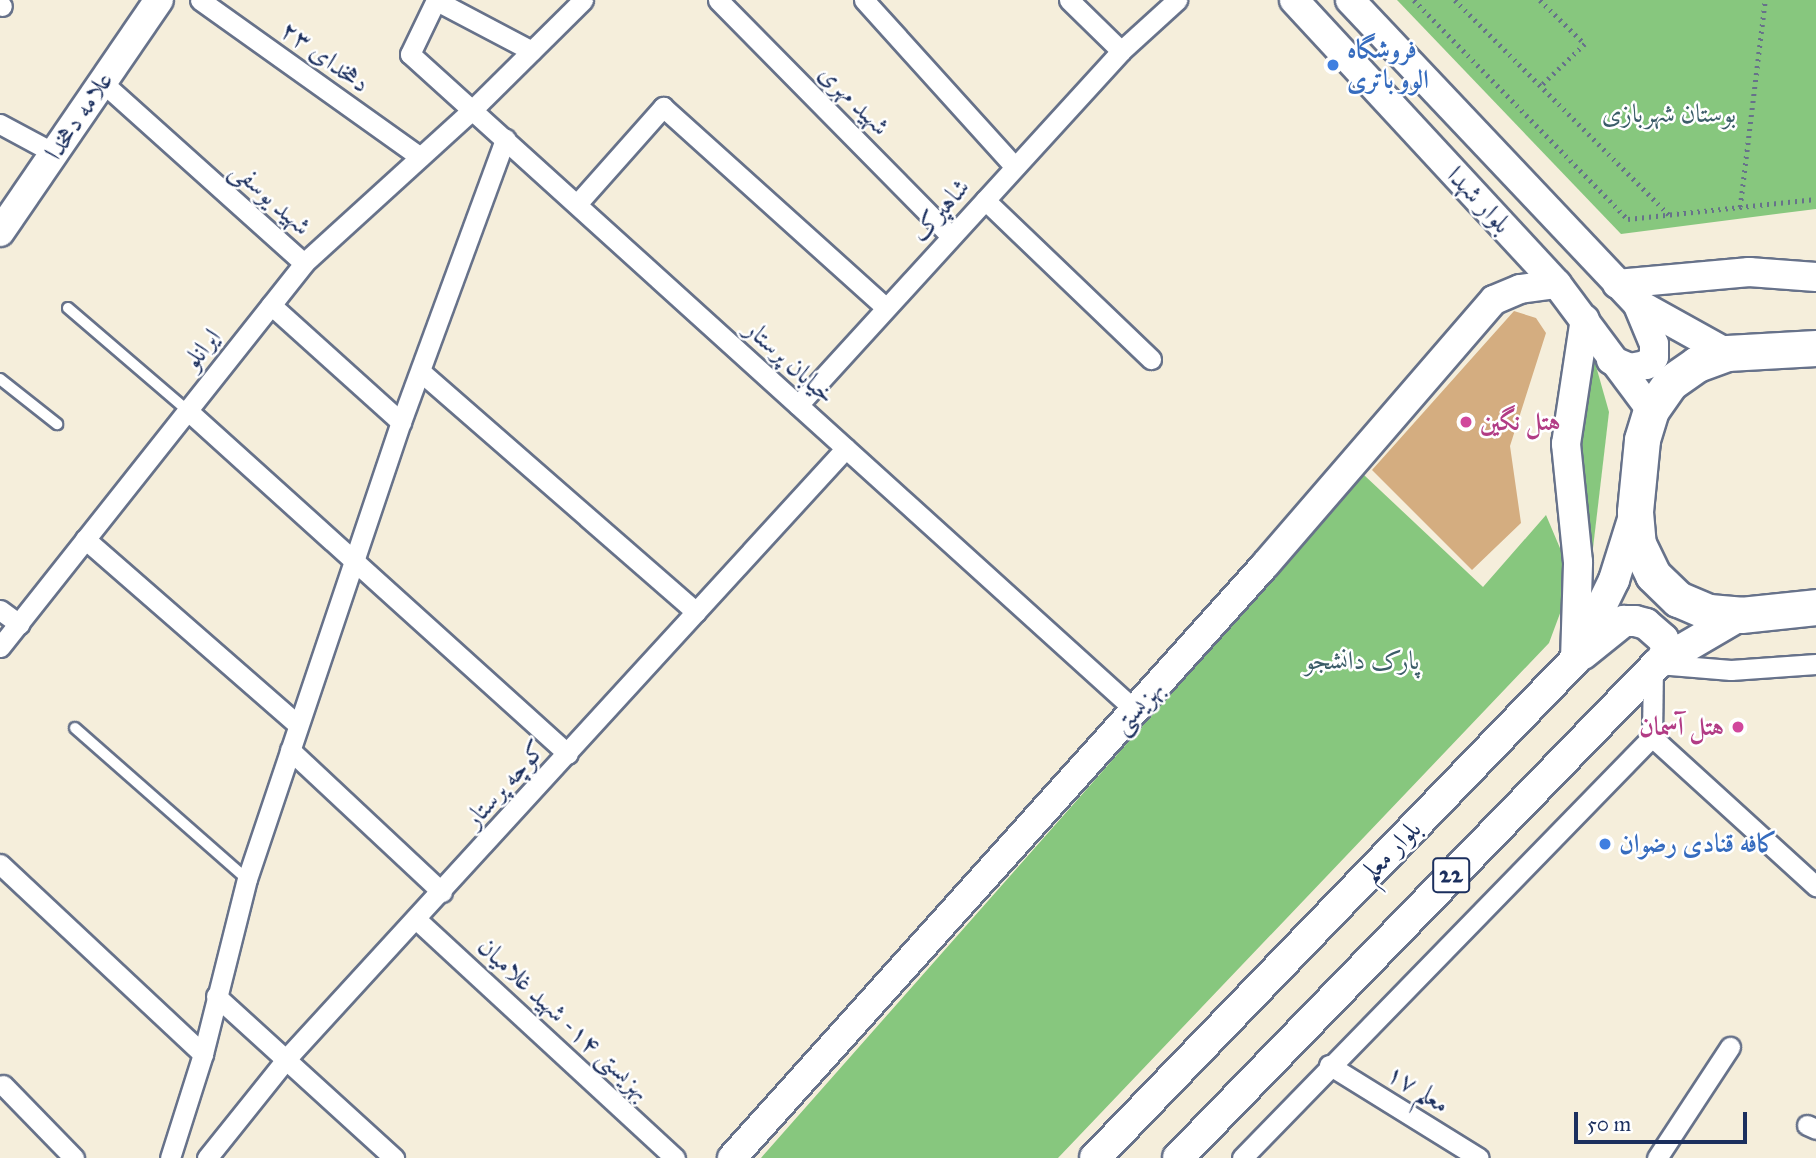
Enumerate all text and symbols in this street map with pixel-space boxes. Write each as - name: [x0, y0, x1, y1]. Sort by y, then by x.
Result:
- street label: دهخدای ۲۳: [274, 14, 376, 100]
- place label: فروشگاه الوو باتری: [1347, 34, 1429, 96]
- marker: فروشگاه الوو باتری: [1325, 57, 1341, 73]
- street label: شهید مهری: [812, 58, 896, 142]
- street label: علامه دهخدا: [38, 66, 120, 166]
- park label: بوستان شهربازی: [1602, 98, 1736, 130]
- street label: شهید یوسفی: [224, 154, 318, 242]
- street label: بلوار شهدا: [1440, 160, 1518, 240]
- street label: شاهپرک: [904, 172, 976, 248]
- street label: خیابان پرستار: [739, 313, 841, 411]
- street label: ایرانلو: [176, 322, 228, 376]
- place label: هتل نگین: [1480, 406, 1560, 438]
- marker: هتل نگین: [1458, 414, 1474, 430]
- park label: پارک دانشجو: [1305, 645, 1419, 677]
- street label: بهزیستی: [1106, 673, 1170, 741]
- place label: هتل آسمان: [1639, 711, 1724, 743]
- marker: هتل آسمان: [1730, 719, 1746, 735]
- street label: کوچه پرستار: [458, 734, 552, 834]
- street label: بلوار معلم: [1354, 814, 1428, 888]
- place label: کافه قنادی رضوان: [1619, 828, 1777, 860]
- marker: کافه قنادی رضوان: [1597, 836, 1613, 852]
- road number: 22: [1432, 854, 1470, 896]
- street label: بهزیستی ۱۴- شهید غلامیان: [471, 931, 657, 1107]
- street label: معلم ۱۷: [1381, 1058, 1455, 1120]
- scale bar: [1578, 1098, 1751, 1142]
- text: 50 m: [1587, 1111, 1631, 1137]

